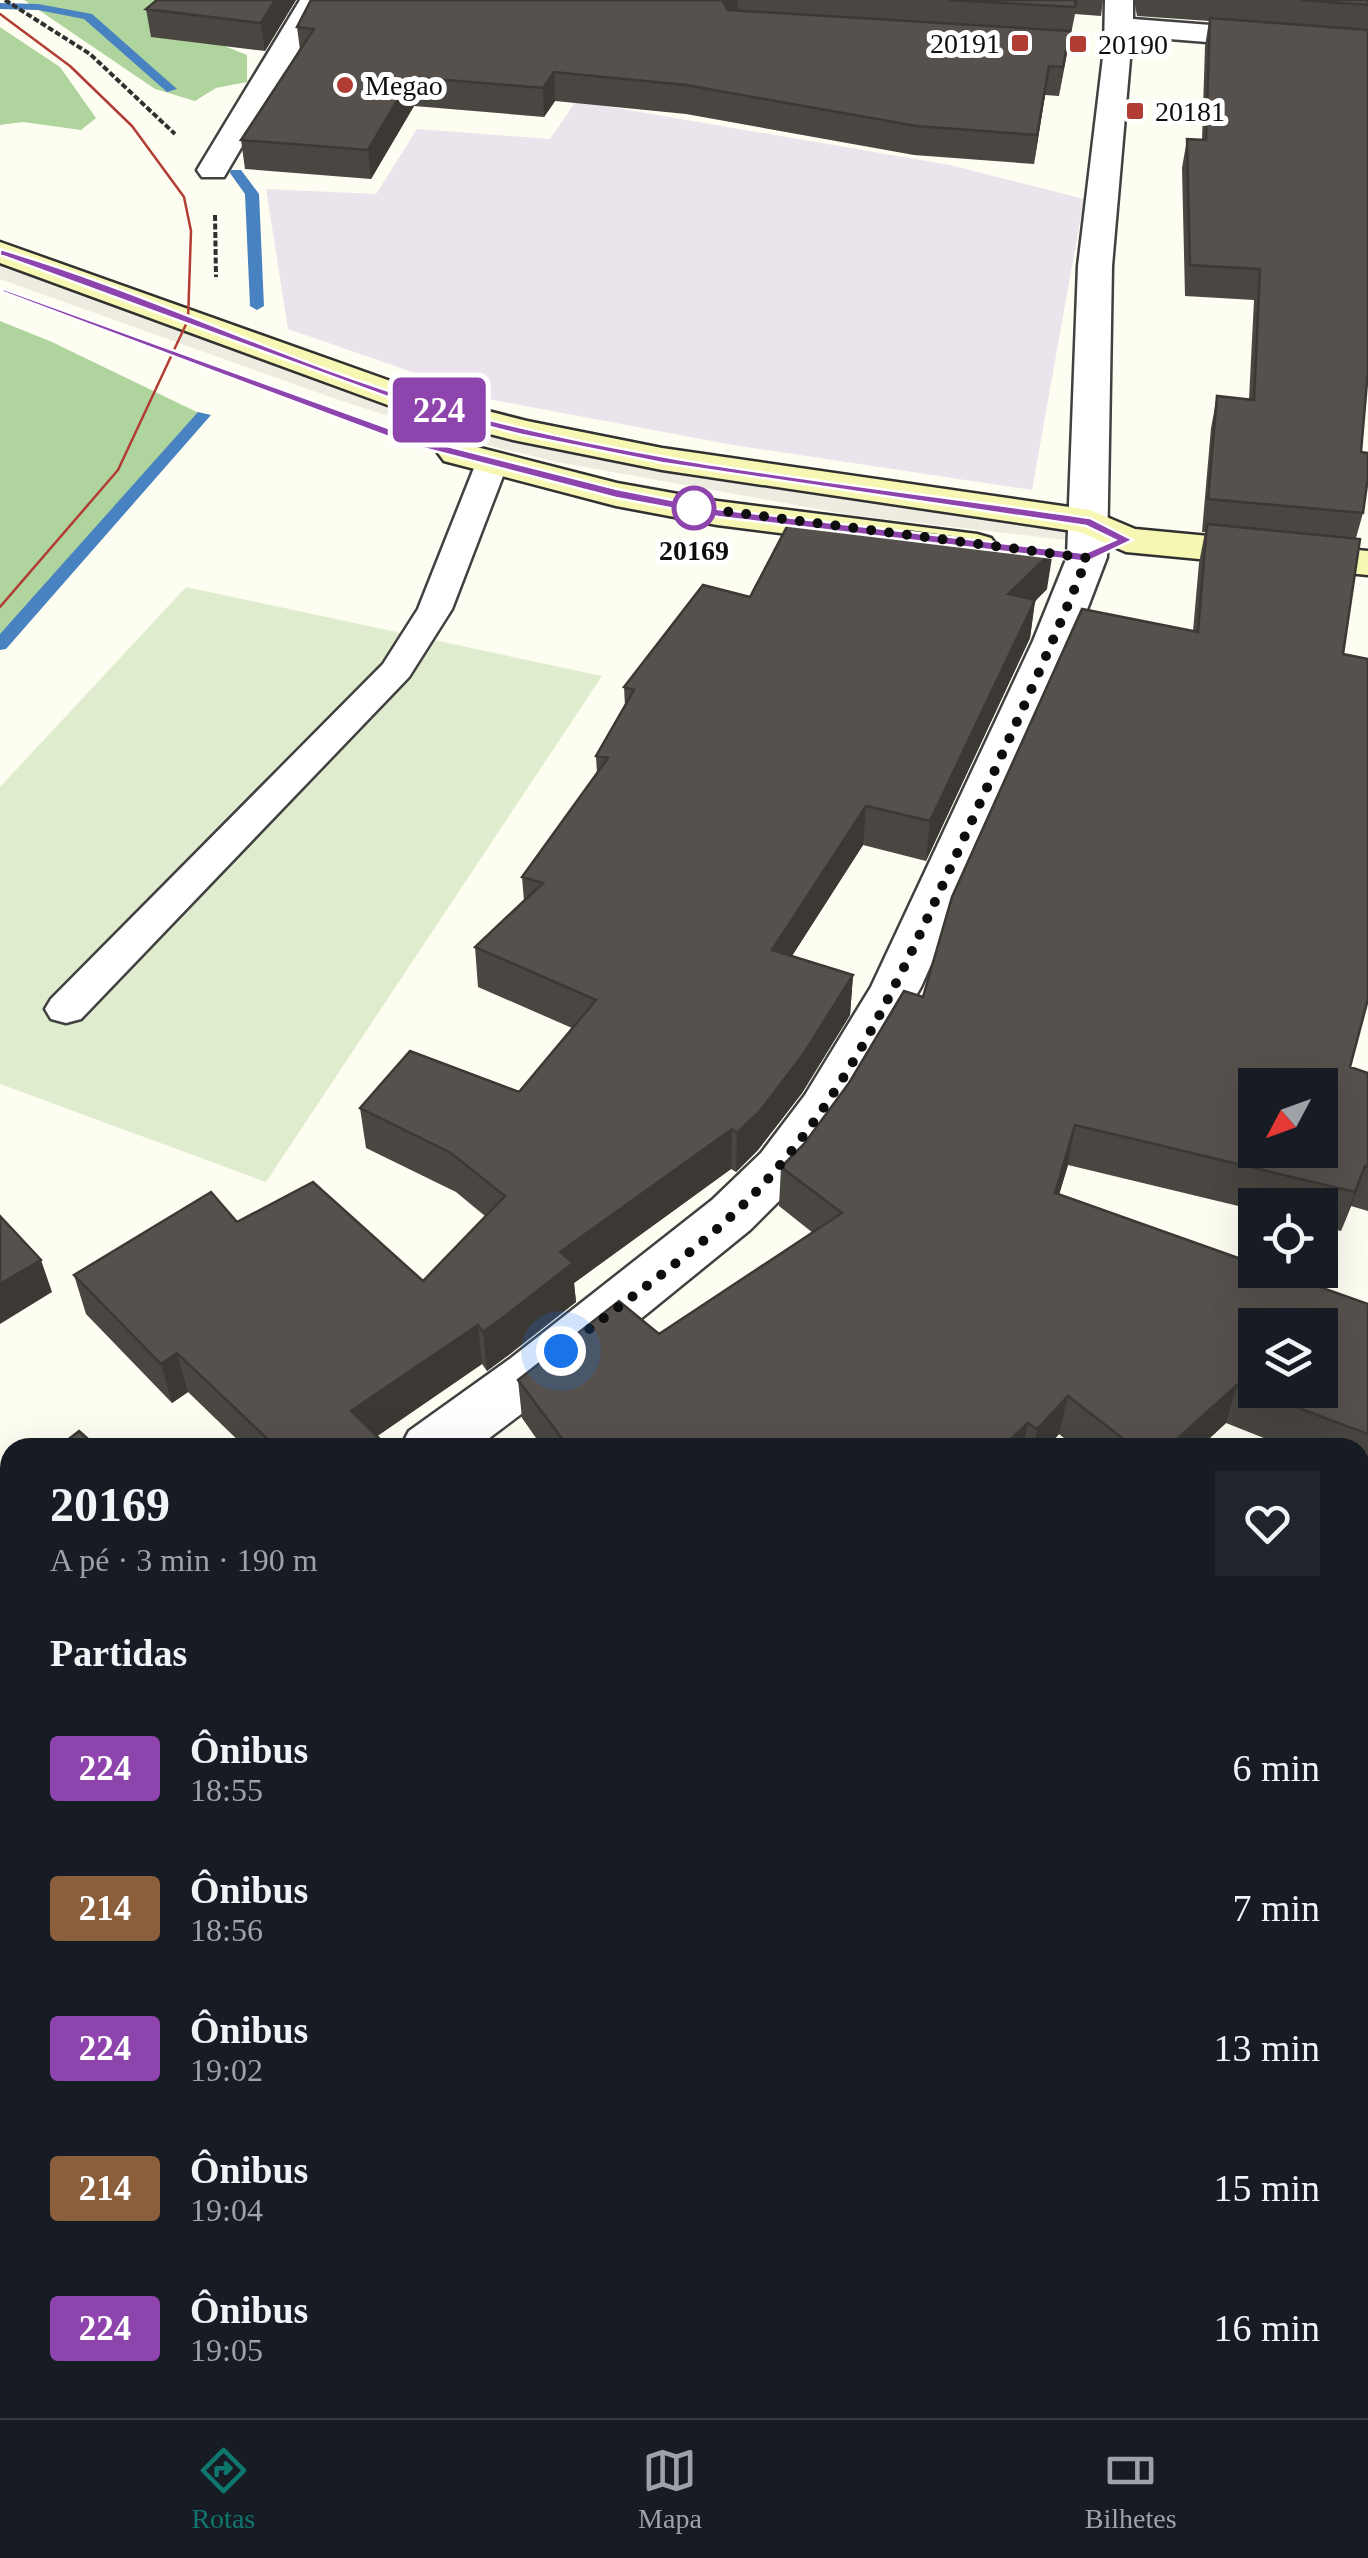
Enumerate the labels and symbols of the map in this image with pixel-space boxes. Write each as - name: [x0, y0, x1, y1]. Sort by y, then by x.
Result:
- place label: 20191: [930, 28, 1000, 59]
- place label: 20190: [1098, 29, 1168, 60]
- marker: 20191: [1009, 32, 1031, 54]
- marker: 20190: [1067, 33, 1089, 55]
- place label: Megao: [365, 70, 443, 101]
- marker: Megao: [334, 74, 356, 96]
- place label: 20181: [1155, 96, 1225, 127]
- marker: 20181: [1124, 100, 1146, 122]
- line badge: 224: [382, 378, 496, 442]
- marker: 20169: [673, 487, 715, 529]
- place label: 20169: [659, 535, 729, 566]
- north arrow: [1238, 1068, 1338, 1168]
- your location: [536, 1326, 586, 1376]

